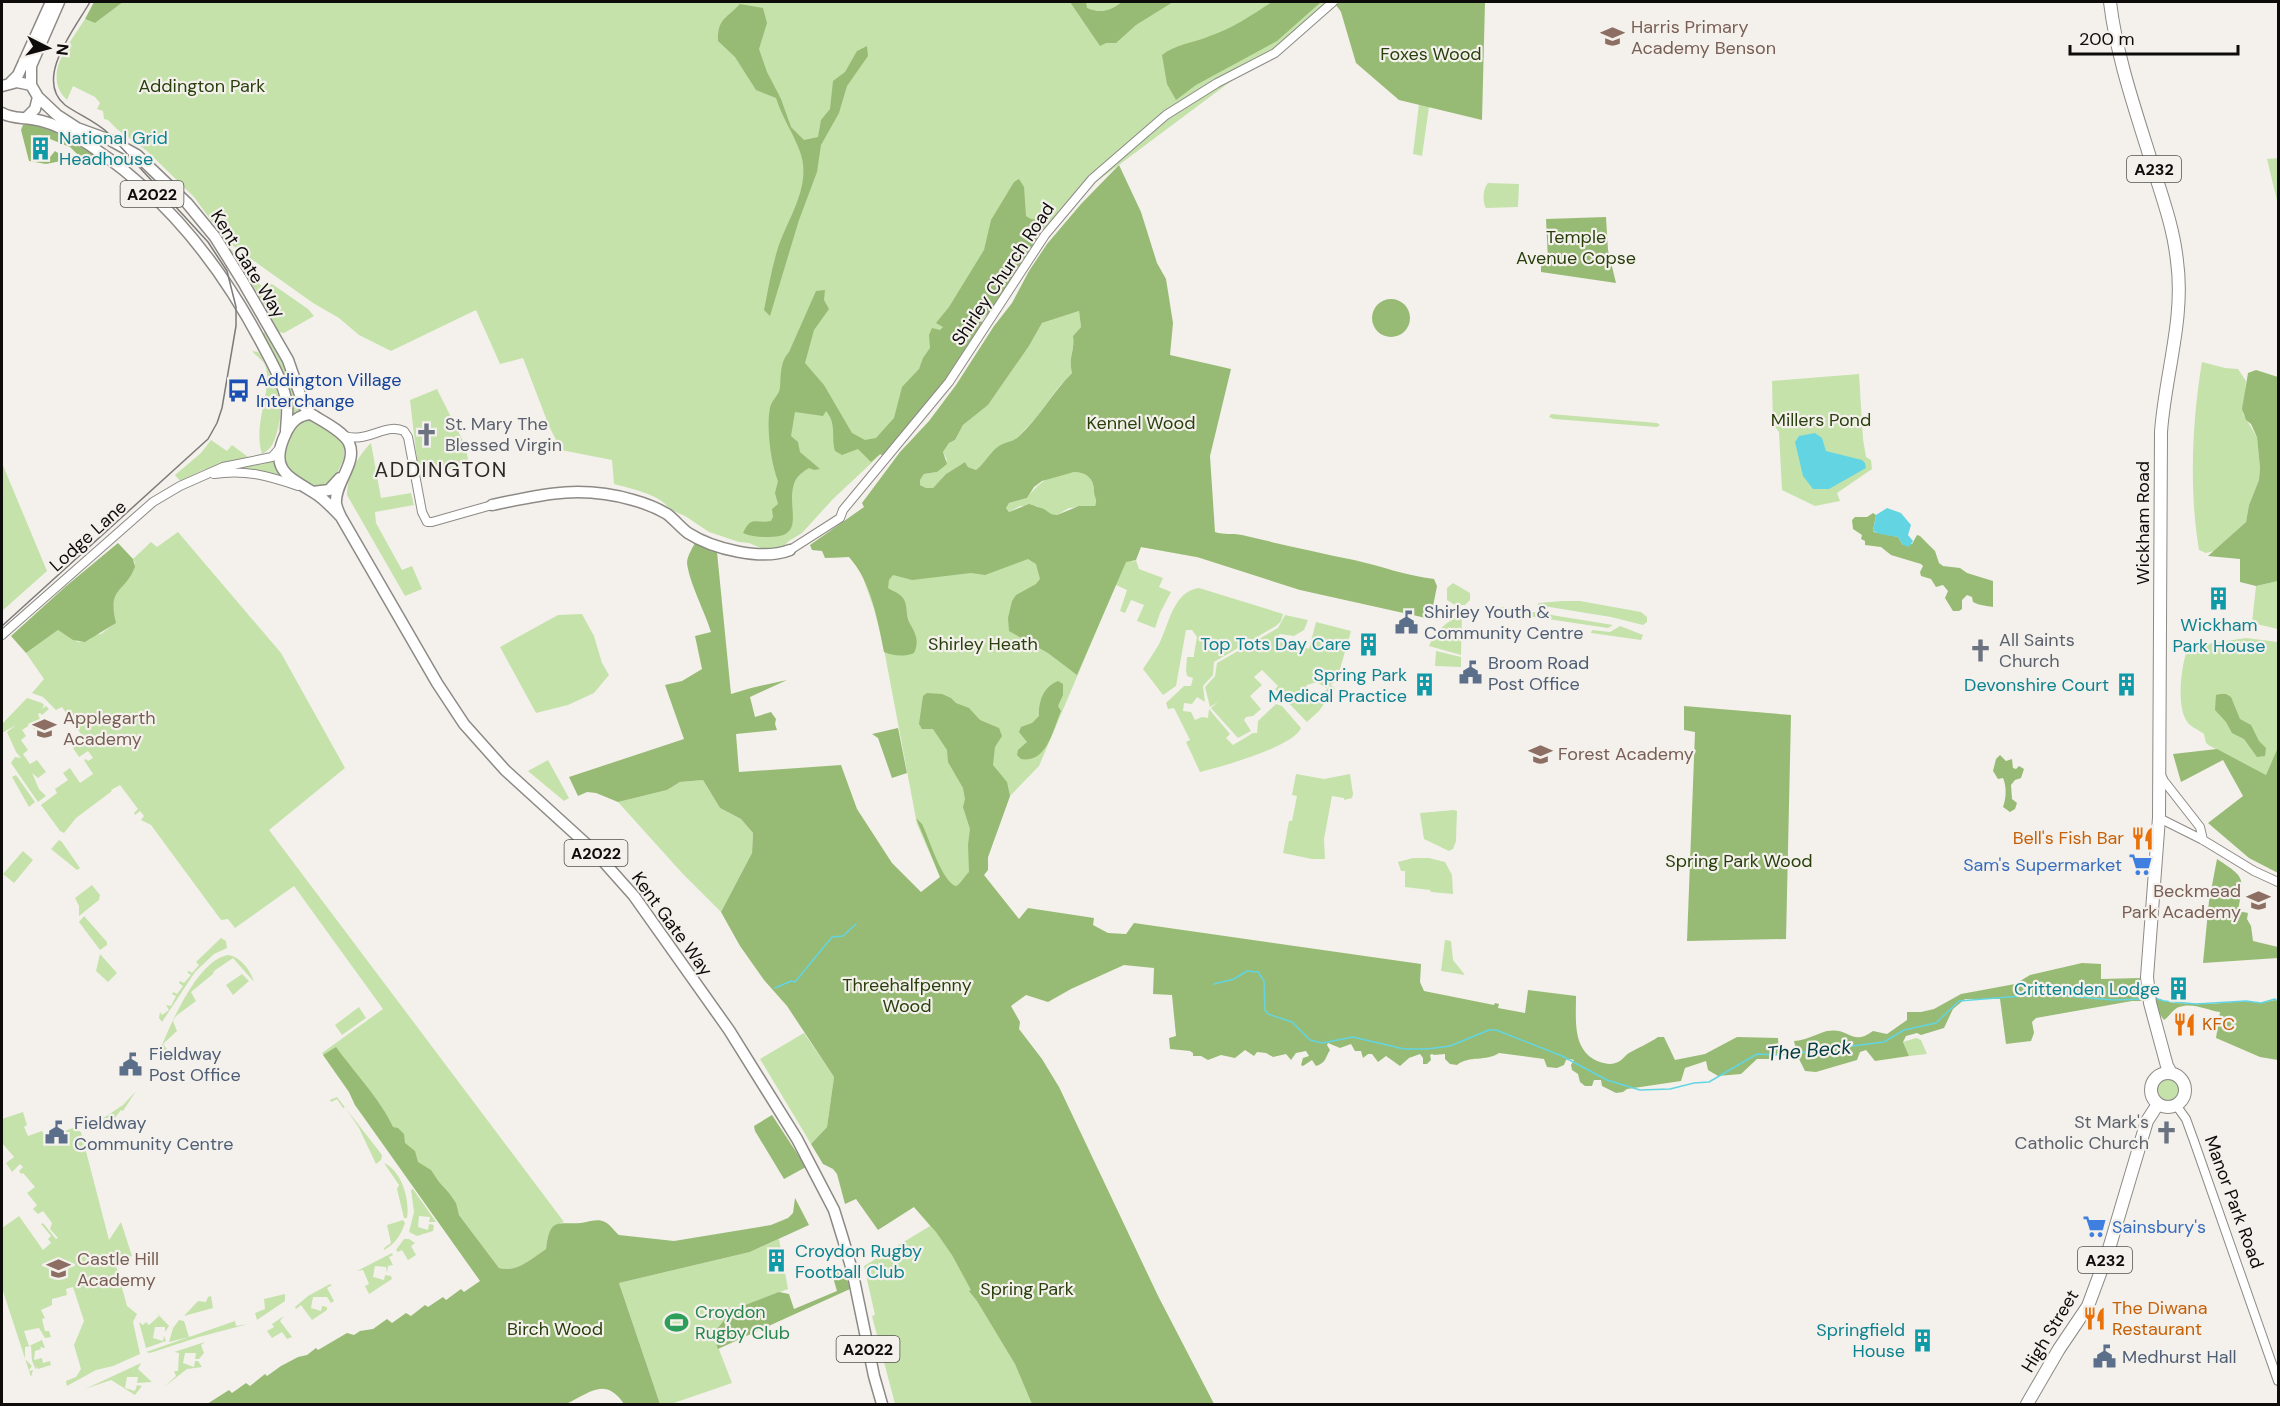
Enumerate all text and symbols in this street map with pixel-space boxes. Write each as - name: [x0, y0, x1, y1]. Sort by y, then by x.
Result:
- place label: Harris Primary Academy Benson: [1631, 15, 1776, 60]
- north arrow: [18, 18, 78, 78]
- scale bar: [2070, 18, 2238, 56]
- school or university icon: Harris Primary Academy Benson: [1600, 24, 1626, 50]
- text: 200 m: [2079, 27, 2135, 51]
- park label: Foxes Wood: [1380, 42, 1482, 66]
- text: N: [51, 43, 73, 56]
- park label: Addington Park: [139, 74, 265, 98]
- place label: National Grid Headhouse: [59, 126, 168, 171]
- building icon: National Grid Headhouse: [28, 135, 54, 161]
- road number: A232: [2127, 156, 2181, 182]
- road number: A2022: [120, 181, 184, 207]
- street label: Shirley Church Road: [946, 198, 1060, 350]
- street label: Kent Gate Way: [205, 205, 291, 323]
- park label: Temple Avenue Copse: [1516, 225, 1636, 270]
- place label: Addington Village Interchange: [256, 368, 401, 413]
- bus stop icon: Addington Village Interchange: [225, 377, 251, 403]
- park label: Millers Pond: [1771, 408, 1871, 432]
- park label: Kennel Wood: [1087, 411, 1195, 435]
- place label: St. Mary The Blessed Virgin: [445, 412, 562, 457]
- church icon: St. Mary The Blessed Virgin: [414, 421, 440, 447]
- district label: ADDINGTON: [374, 456, 508, 484]
- street label: Wickham Road: [2131, 461, 2155, 585]
- street label: Lodge Lane: [44, 495, 132, 577]
- building icon: Wickham Park House: [2206, 586, 2232, 612]
- place label: Shirley Youth & Community Centre: [1424, 600, 1584, 645]
- public building icon: Shirley Youth & Community Centre: [1393, 609, 1419, 635]
- place label: Wickham Park House: [2173, 613, 2265, 658]
- place label: All Saints Church: [1999, 628, 2075, 673]
- building icon: Top Tots Day Care: [1356, 631, 1382, 657]
- park label: Shirley Heath: [928, 632, 1038, 656]
- place label: Top Tots Day Care: [1200, 632, 1351, 656]
- church icon: All Saints Church: [1968, 637, 1994, 663]
- place label: Broom Road Post Office: [1488, 651, 1589, 696]
- public building icon: Broom Road Post Office: [1457, 660, 1483, 686]
- place label: Spring Park Medical Practice: [1268, 663, 1407, 708]
- building icon: Spring Park Medical Practice: [1412, 672, 1438, 698]
- building icon: Devonshire Court: [2114, 672, 2140, 698]
- place label: Devonshire Court: [1964, 673, 2109, 697]
- place label: Applegarth Academy: [63, 706, 156, 751]
- school or university icon: Applegarth Academy: [32, 715, 58, 741]
- school or university icon: Forest Academy: [1527, 741, 1553, 767]
- place label: Forest Academy: [1558, 742, 1694, 766]
- restaurant icon: Bell's Fish Bar: [2129, 825, 2155, 851]
- place label: Bell's Fish Bar: [2013, 826, 2124, 850]
- road number: A2022: [564, 840, 628, 866]
- park label: Spring Park Wood: [1665, 849, 1813, 873]
- supermarket icon: Sam's Supermarket: [2127, 852, 2153, 878]
- place label: Sam's Supermarket: [1963, 853, 2122, 877]
- street label: Kent Gate Way: [626, 867, 718, 981]
- place label: Beckmead Park Academy: [2122, 879, 2241, 924]
- school or university icon: Beckmead Park Academy: [2246, 888, 2272, 914]
- park label: Threehalfpenny Wood: [842, 973, 972, 1018]
- building icon: Crittenden Lodge: [2165, 976, 2191, 1002]
- place label: Crittenden Lodge: [2014, 977, 2160, 1001]
- restaurant icon: KFC: [2171, 1011, 2197, 1037]
- place label: KFC: [2202, 1012, 2235, 1036]
- water label: The Beck: [1766, 1033, 1853, 1067]
- place label: Fieldway Post Office: [149, 1042, 241, 1087]
- public building icon: Fieldway Post Office: [118, 1051, 144, 1077]
- place label: St Mark's Catholic Church: [2015, 1110, 2149, 1155]
- place label: Fieldway Community Centre: [74, 1111, 234, 1156]
- church icon: St Mark's Catholic Church: [2154, 1119, 2180, 1145]
- public building icon: Fieldway Community Centre: [43, 1120, 69, 1146]
- street label: Manor Park Road: [2199, 1132, 2269, 1272]
- supermarket icon: Sainsbury's: [2081, 1214, 2107, 1240]
- place label: Sainsbury's: [2112, 1215, 2206, 1239]
- place label: Croydon Rugby Football Club: [795, 1239, 922, 1284]
- place label: Castle Hill Academy: [77, 1247, 159, 1292]
- road number: A232: [2078, 1247, 2132, 1273]
- building icon: Croydon Rugby Football Club: [764, 1248, 790, 1274]
- school or university icon: Castle Hill Academy: [46, 1256, 72, 1282]
- park label: Spring Park: [980, 1277, 1074, 1301]
- street label: High Street: [2016, 1285, 2084, 1377]
- place label: The Diwana Restaurant: [2112, 1296, 2208, 1341]
- place label: Croydon Rugby Club: [695, 1300, 790, 1345]
- restaurant icon: The Diwana Restaurant: [2081, 1305, 2107, 1331]
- sports icon: Croydon Rugby Club: [664, 1309, 690, 1335]
- park label: Birch Wood: [507, 1317, 603, 1341]
- place label: Springfield House: [1816, 1318, 1905, 1363]
- building icon: Springfield House: [1910, 1327, 1936, 1353]
- road number: A2022: [836, 1336, 900, 1362]
- public building icon: Medhurst Hall: [2091, 1344, 2117, 1370]
- place label: Medhurst Hall: [2122, 1345, 2237, 1369]

